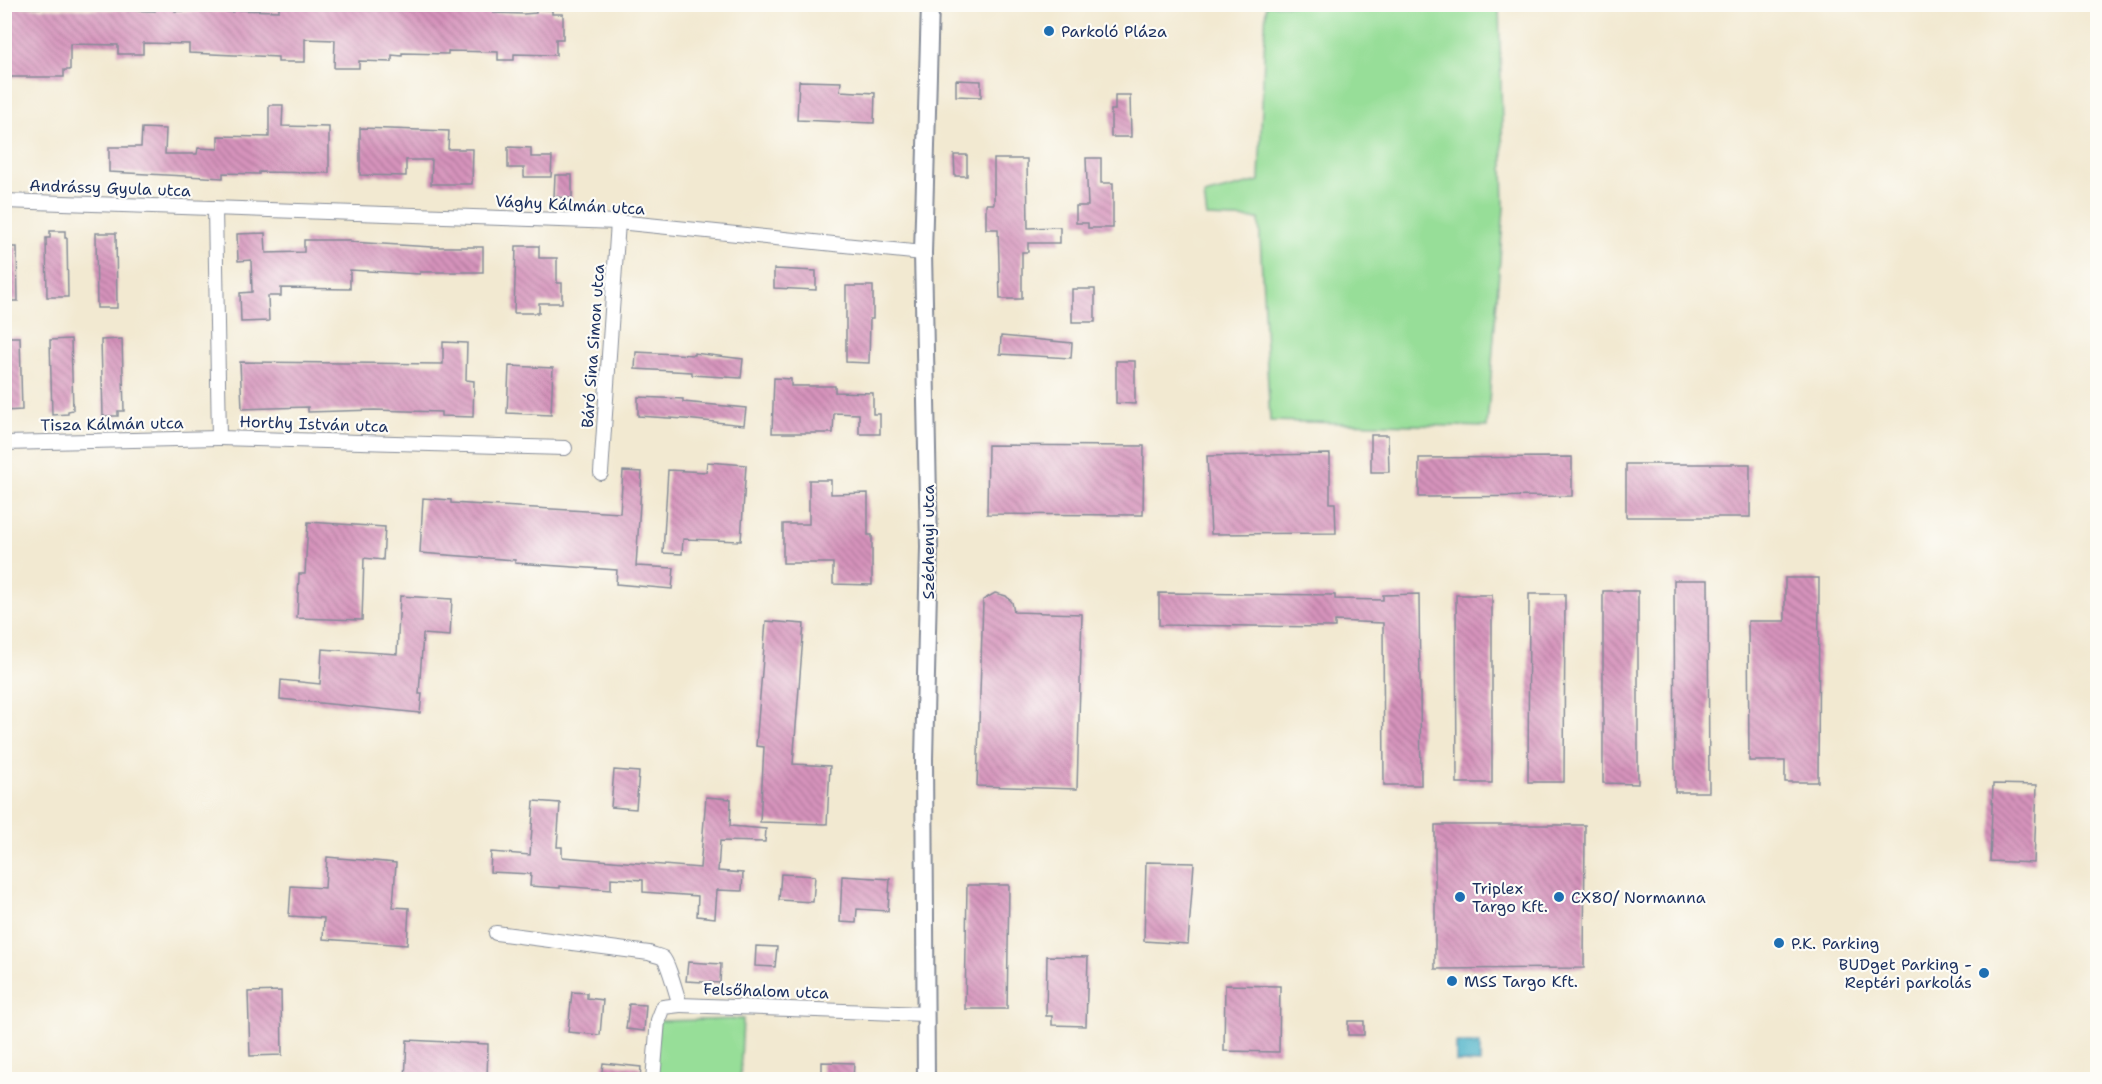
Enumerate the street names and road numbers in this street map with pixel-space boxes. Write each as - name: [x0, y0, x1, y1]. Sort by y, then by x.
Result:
- street label: Andrássy Gyula utca: [29, 175, 191, 201]
- street label: Vághy Kálmán utca: [494, 191, 646, 219]
- street label: Báró Sina Simon utca: [577, 263, 609, 429]
- street label: Horthy István utca: [239, 411, 389, 437]
- street label: Tisza Kálmán utca: [40, 412, 184, 436]
- street label: Széchenyi utca: [918, 484, 939, 600]
- street label: Felsőhalom utca: [703, 978, 829, 1004]

